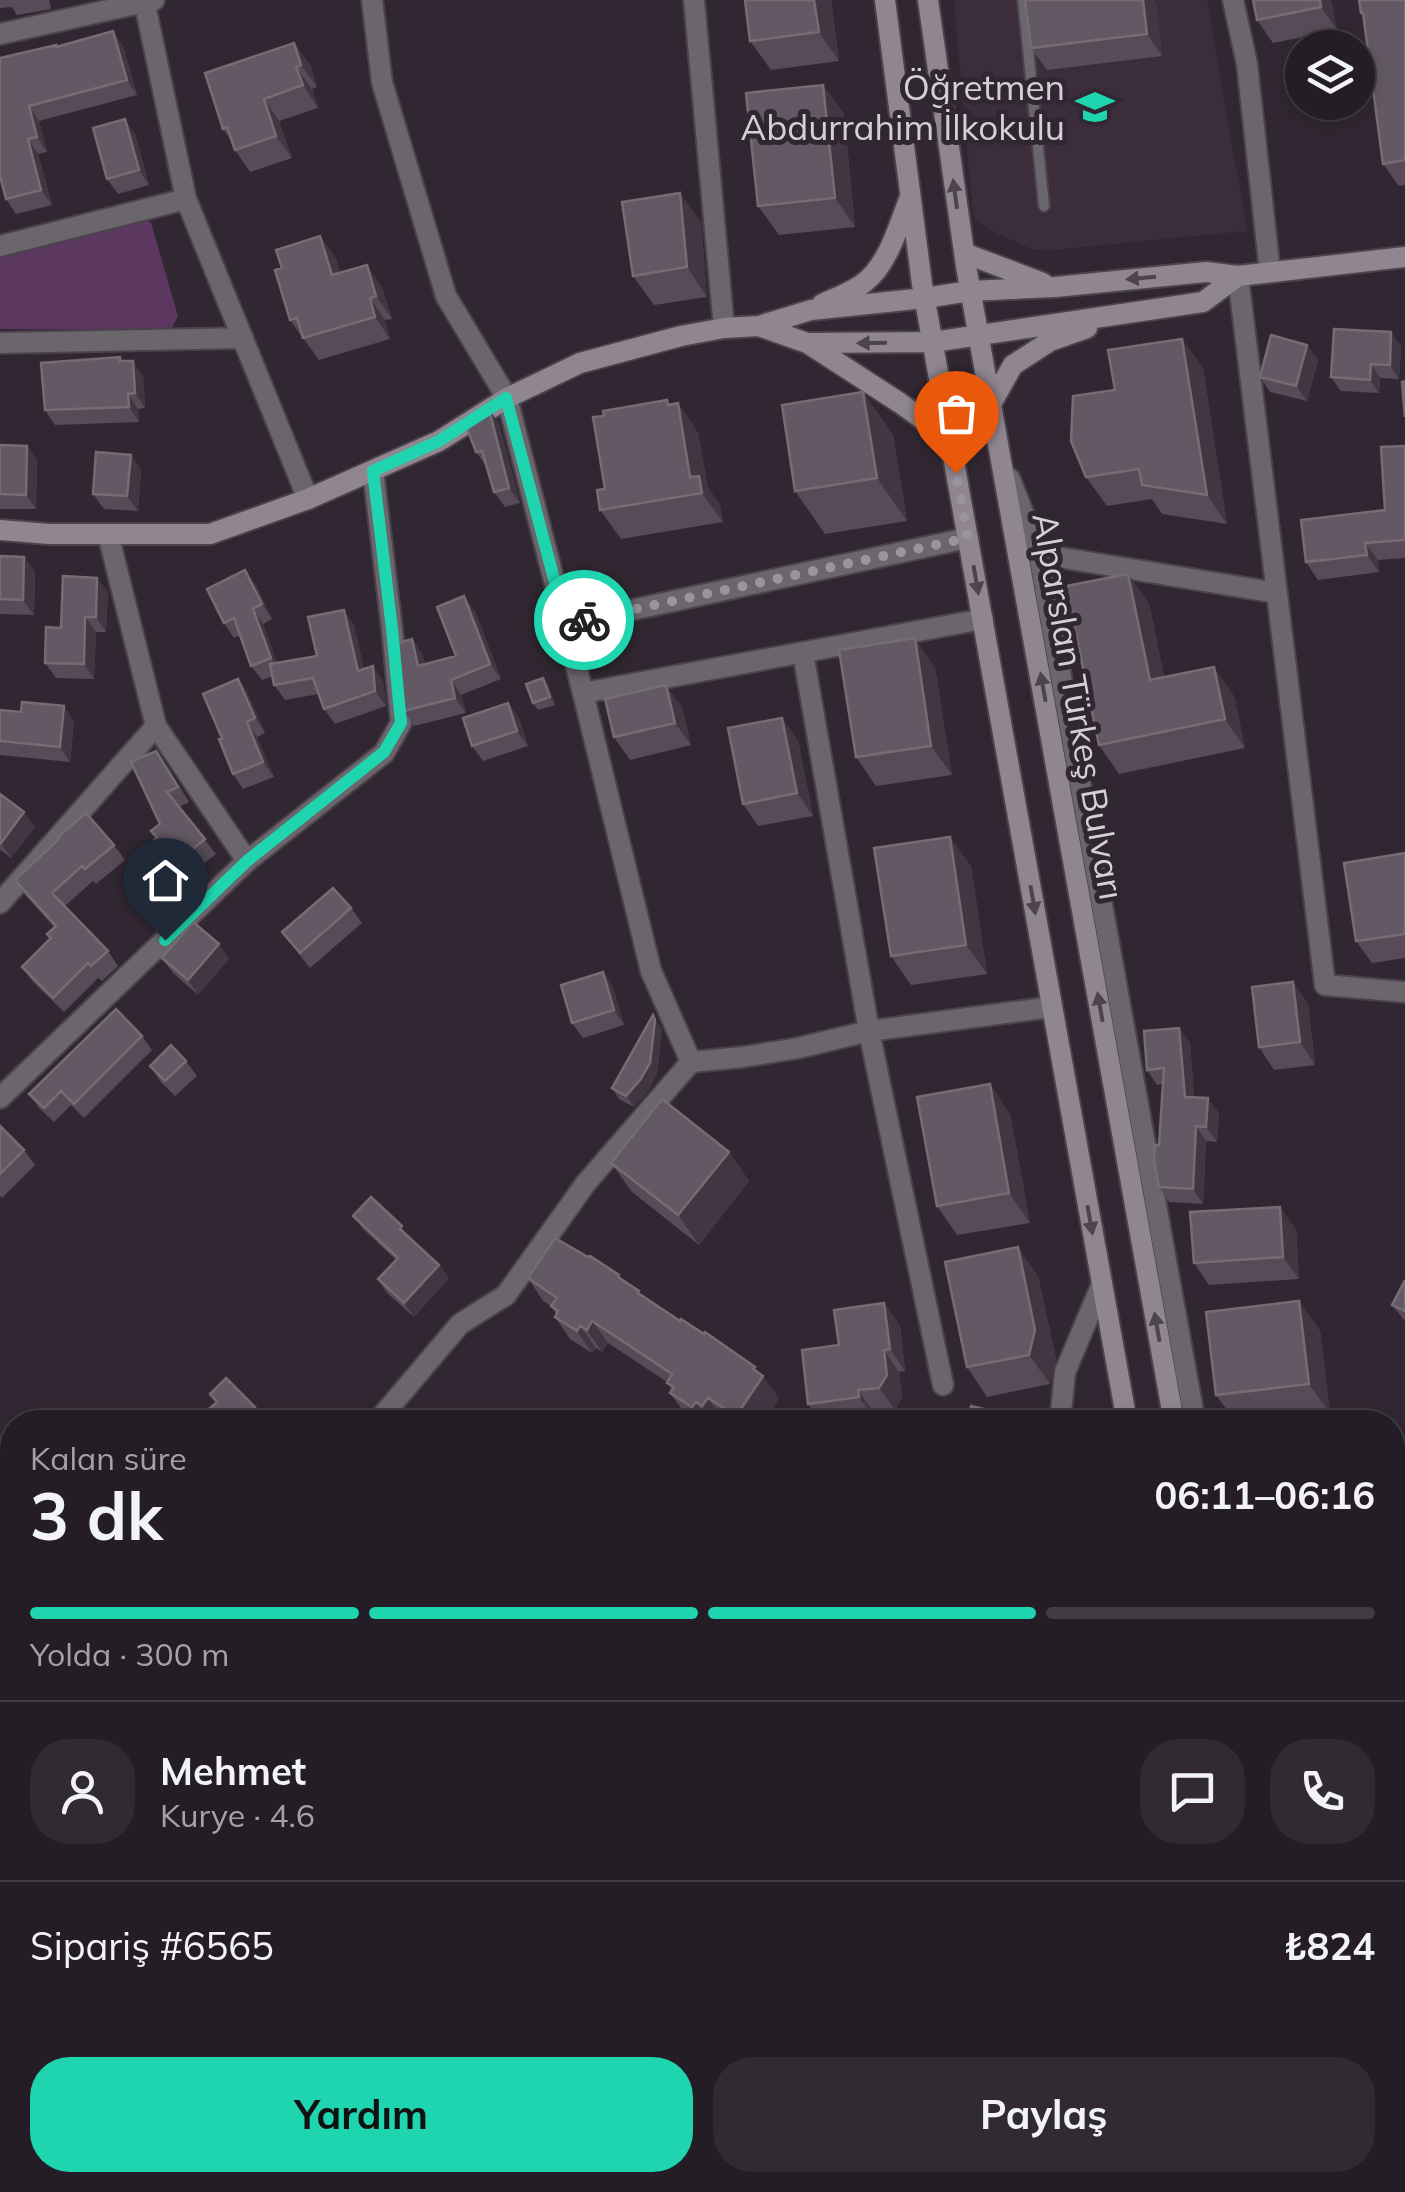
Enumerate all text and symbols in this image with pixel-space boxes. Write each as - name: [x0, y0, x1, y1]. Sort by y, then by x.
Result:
- map controls: [1285, 30, 1375, 120]
- button: layers: [1285, 30, 1375, 120]
- place label: Öğretmen Abdurrahim İlkokulu: [740, 65, 1065, 149]
- school or university icon: Öğretmen Abdurrahim İlkokulu: [1074, 86, 1116, 128]
- one-way arrow: [947, 178, 963, 210]
- one-way arrow: [1125, 271, 1157, 287]
- one-way arrow: [856, 335, 888, 351]
- pin: [914, 371, 999, 474]
- icon: bag: [929, 386, 984, 441]
- street label: Alparslan Türkeş Bulvarı: [1023, 509, 1135, 903]
- one-way arrow: [969, 565, 984, 597]
- courier: [534, 570, 634, 670]
- icon: bike: [557, 593, 612, 648]
- one-way arrow: [1035, 670, 1050, 702]
- pin: [123, 838, 208, 941]
- icon: home: [138, 853, 193, 908]
- one-way arrow: [1026, 885, 1041, 916]
- one-way arrow: [1092, 990, 1107, 1022]
- one-way arrow: [1083, 1205, 1099, 1236]
- one-way arrow: [1149, 1310, 1164, 1342]
- text: Kalan süre: [30, 1438, 187, 1478]
- text: 06:11–06:16: [1155, 1471, 1375, 1519]
- text: 3 dk: [30, 1475, 163, 1556]
- text: Yolda · 300 m: [30, 1634, 229, 1674]
- button: person: [30, 1739, 135, 1844]
- button: chat: [1140, 1739, 1245, 1844]
- button: phone: [1270, 1739, 1375, 1844]
- text: Mehmet: [160, 1747, 306, 1795]
- text: Kurye · 4.6: [160, 1795, 315, 1835]
- text: Sipariş #6565: [30, 1922, 274, 1970]
- text: ₺824: [1284, 1922, 1375, 1970]
- button: Yardım: [30, 2057, 693, 2172]
- button: Paylaş: [713, 2057, 1375, 2172]

